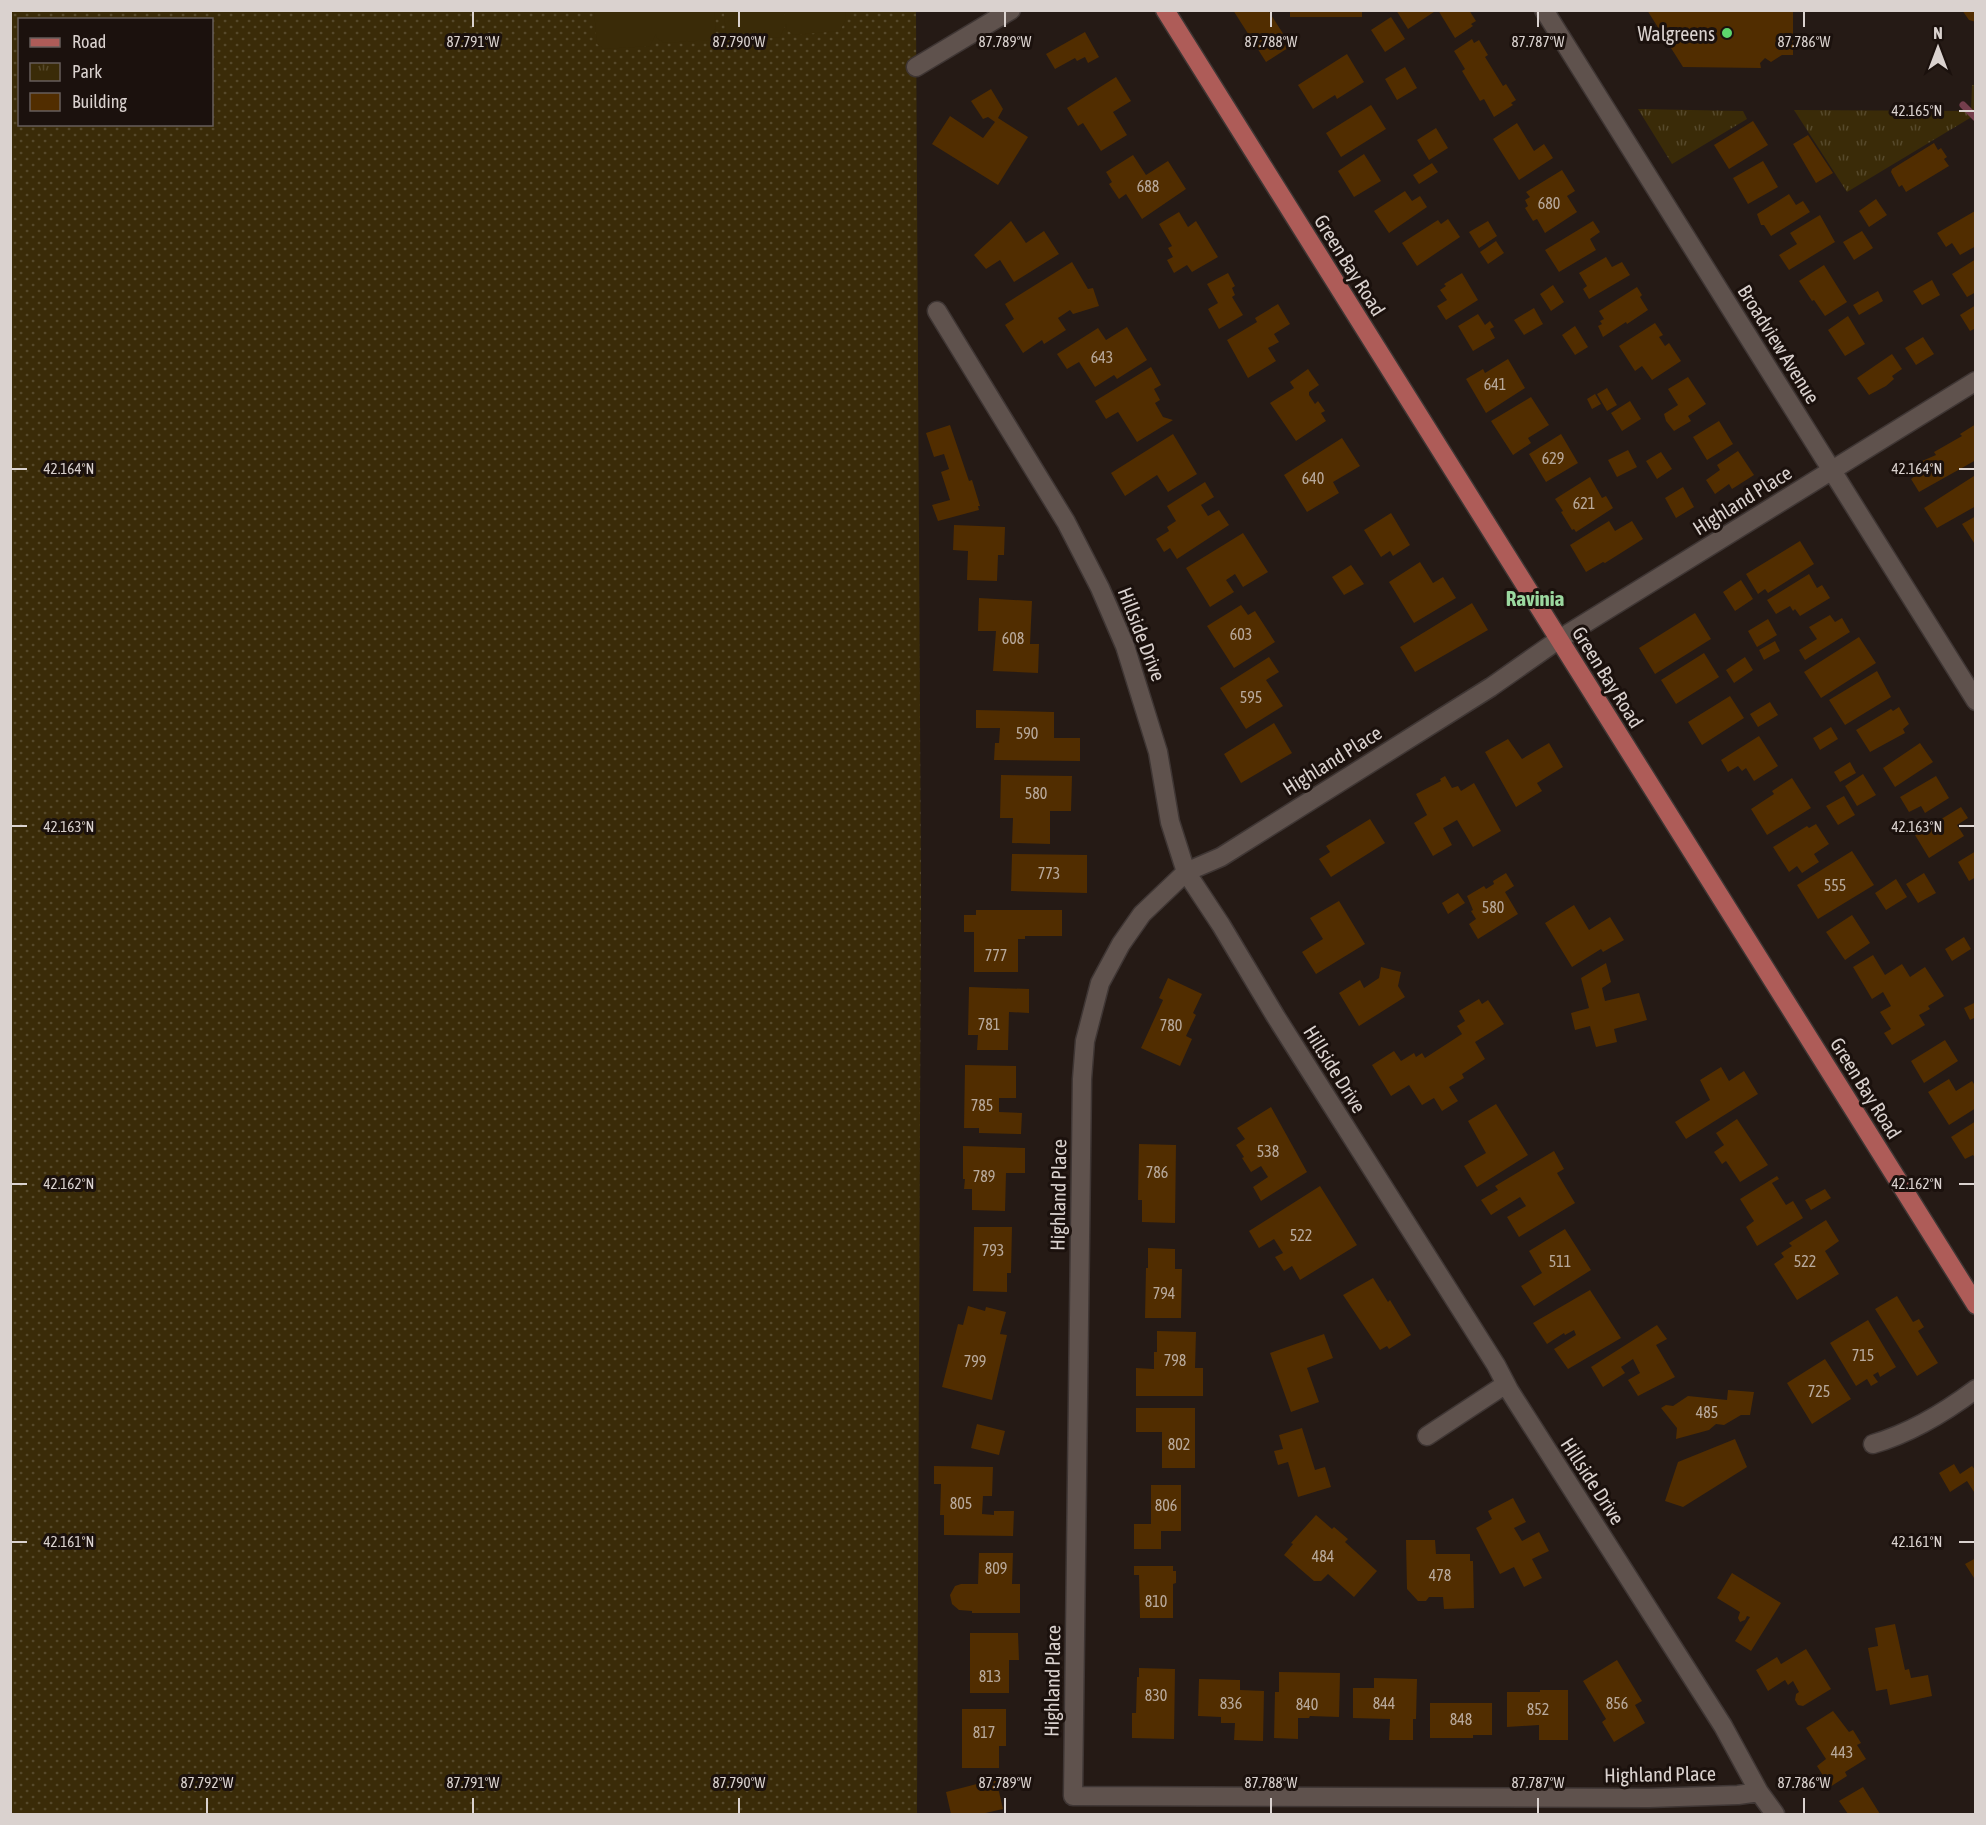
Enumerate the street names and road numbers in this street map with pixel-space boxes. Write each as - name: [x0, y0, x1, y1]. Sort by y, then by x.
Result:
- street label: Green Bay Road: [1310, 210, 1390, 320]
- street label: Broadview Avenue: [1733, 281, 1825, 407]
- street label: Highland Place: [1688, 461, 1796, 539]
- street label: Hillside Drive: [1114, 584, 1170, 684]
- street label: Green Bay Road: [1568, 622, 1648, 732]
- street label: Highland Place: [1278, 721, 1386, 799]
- street label: Hillside Drive: [1299, 1021, 1371, 1117]
- street label: Green Bay Road: [1826, 1033, 1906, 1143]
- street label: Highland Place: [1046, 1139, 1070, 1251]
- street label: Hillside Drive: [1557, 1433, 1629, 1529]
- street label: Highland Place: [1040, 1625, 1064, 1737]
- street label: Highland Place: [1604, 1762, 1716, 1786]

